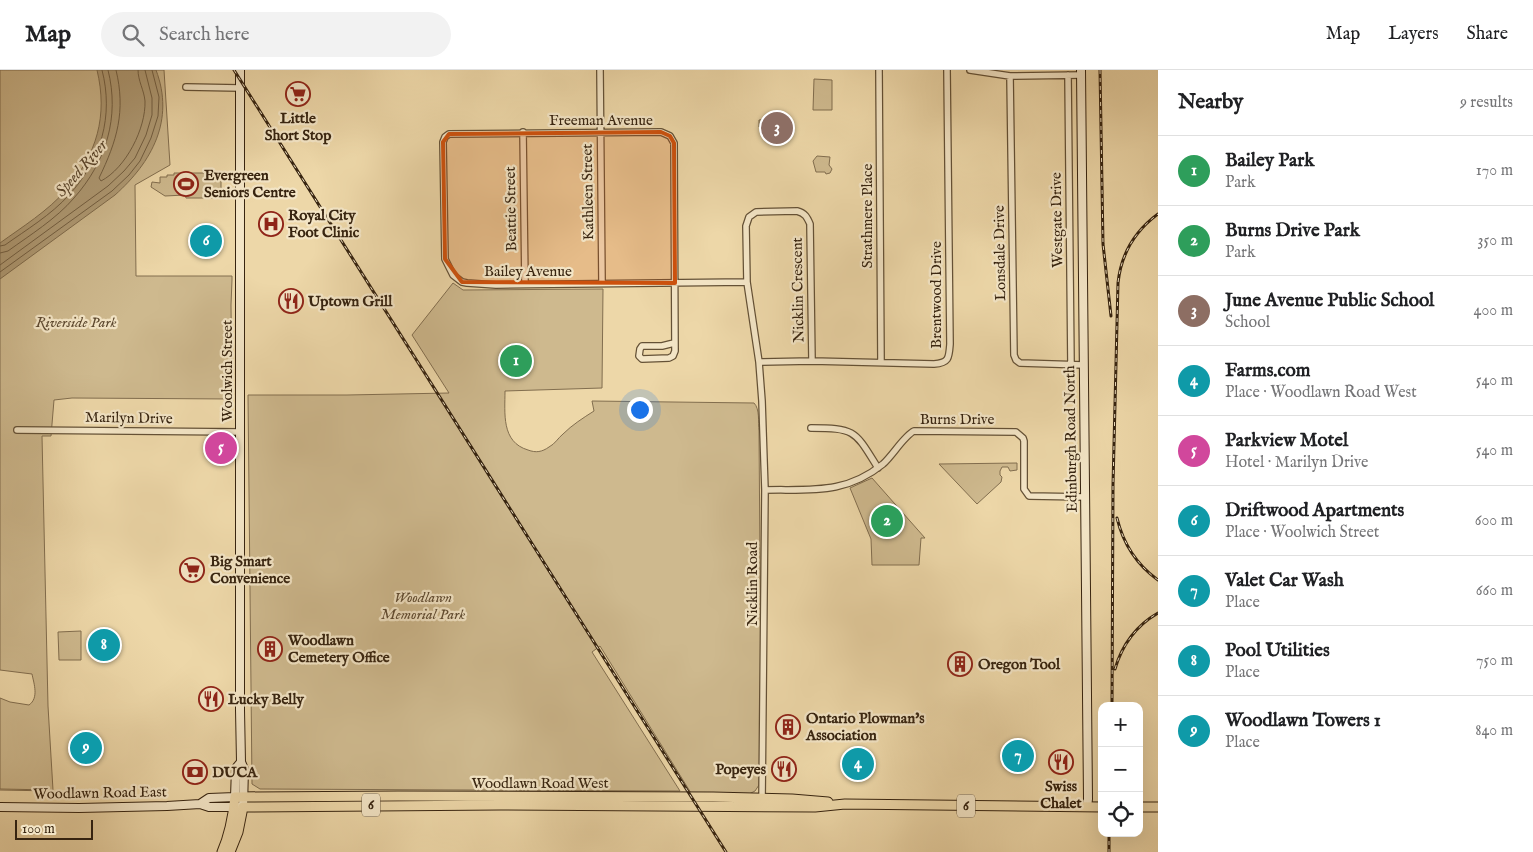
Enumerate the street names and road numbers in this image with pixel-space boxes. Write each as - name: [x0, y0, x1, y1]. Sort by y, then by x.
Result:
- street label: Freeman Avenue: [549, 111, 653, 130]
- street label: Kathleen Street: [578, 143, 598, 241]
- street label: Strathmere Place: [858, 164, 877, 268]
- street label: Beattie Street: [501, 166, 521, 252]
- street label: Westgate Drive: [1047, 172, 1067, 268]
- street label: Lonsdale Drive: [990, 205, 1010, 301]
- street label: Nicklin Crescent: [788, 237, 808, 343]
- street label: Brentwood Drive: [927, 241, 946, 349]
- street label: Bailey Avenue: [484, 262, 572, 281]
- street label: Woolwich Street: [218, 320, 237, 422]
- street label: Edinburgh Road North: [1060, 365, 1082, 513]
- street label: Marilyn Drive: [85, 408, 173, 428]
- street label: Burns Drive: [920, 410, 994, 429]
- street label: Nicklin Road: [743, 541, 762, 626]
- street label: Woodlawn Road West: [471, 774, 609, 793]
- street label: Woodlawn Road East: [33, 782, 167, 804]
- road number: 6: [362, 794, 380, 816]
- road number: 6: [957, 794, 975, 818]

